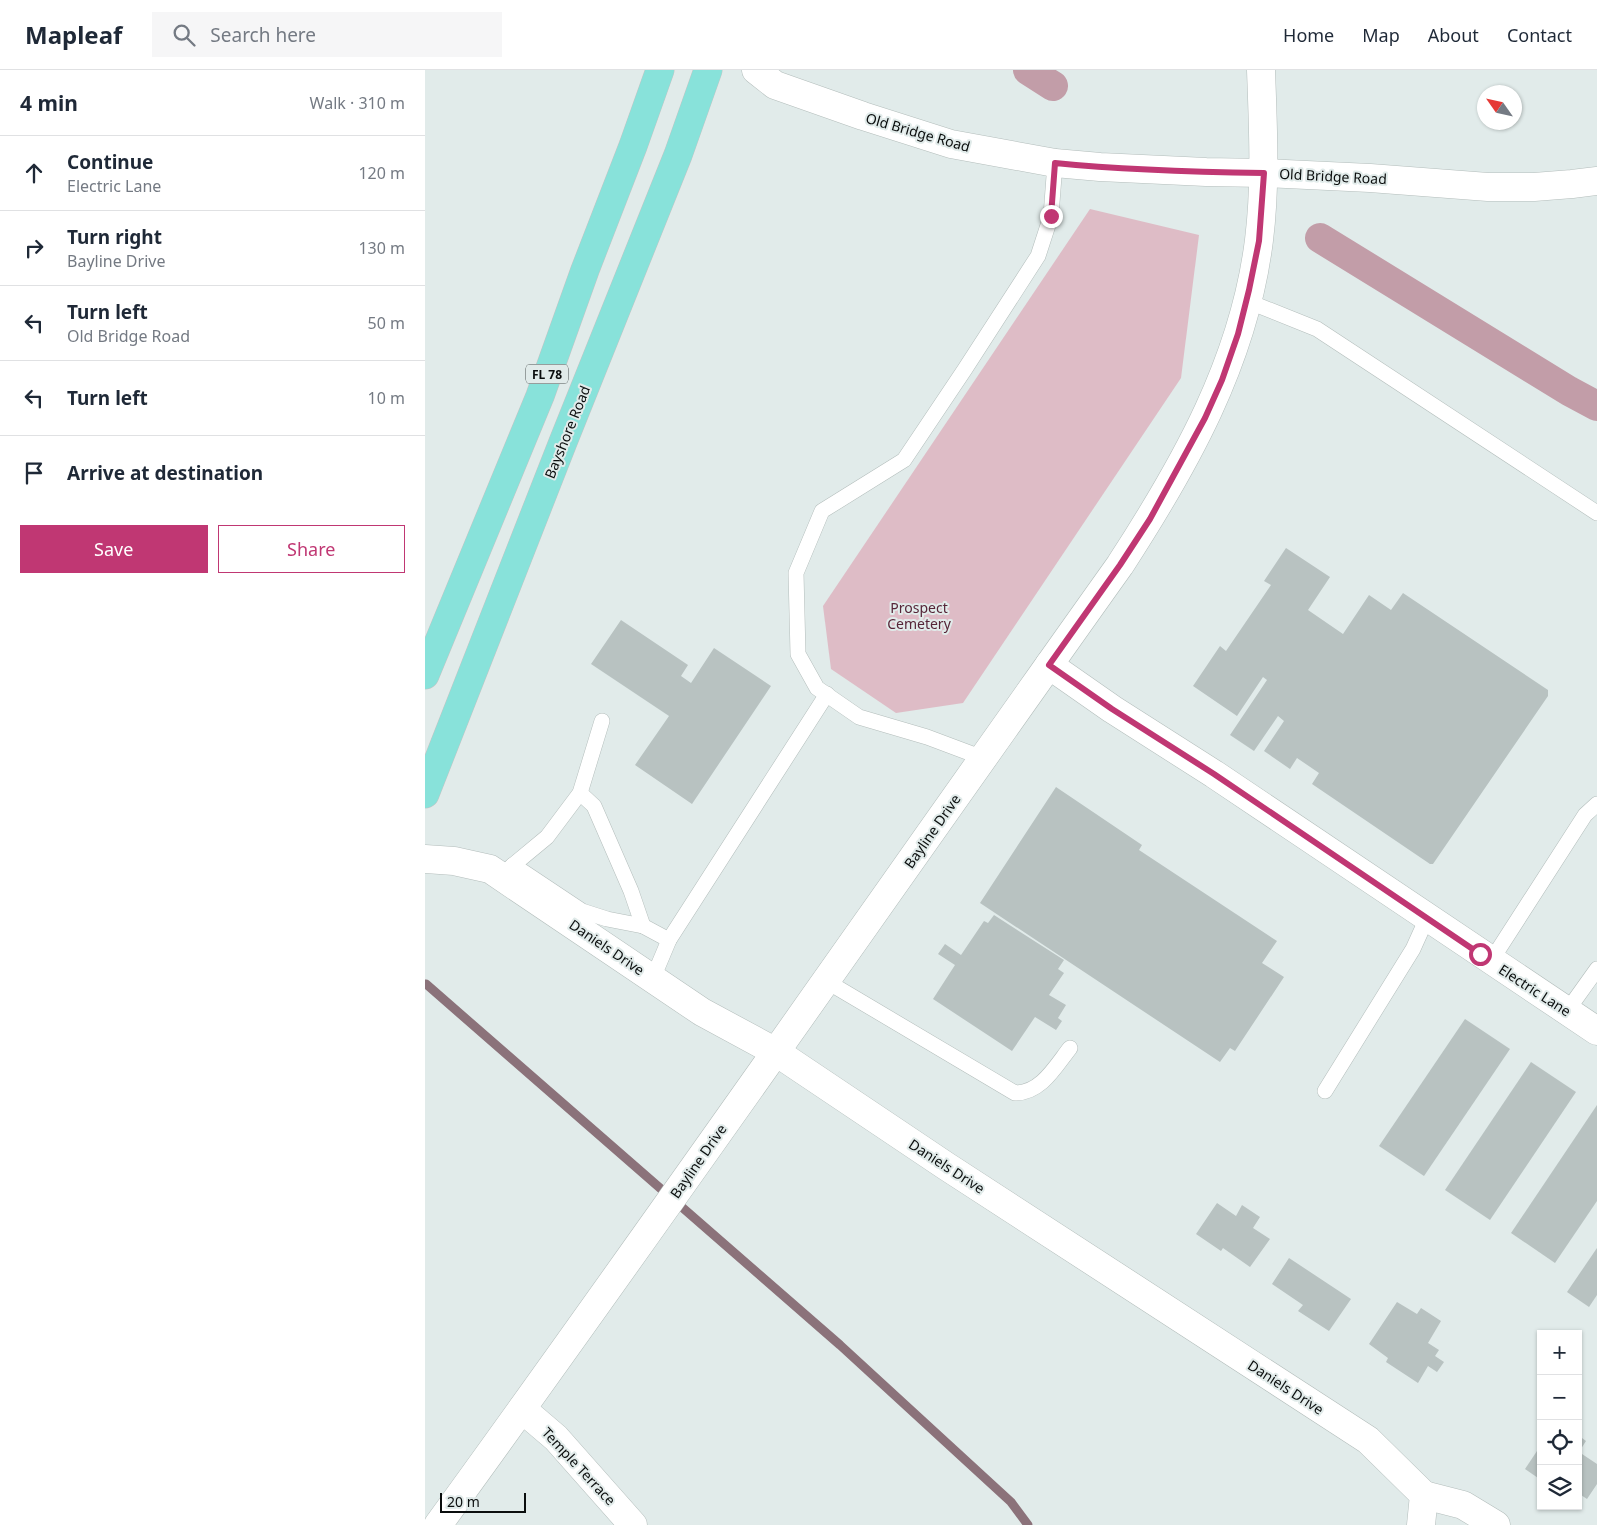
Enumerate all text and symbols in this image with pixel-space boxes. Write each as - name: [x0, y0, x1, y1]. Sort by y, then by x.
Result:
- search box: [152, 12, 502, 57]
- text: Mapleaf: [25, 18, 122, 51]
- icon: search: [170, 21, 198, 49]
- text: Search here: [210, 22, 316, 48]
- text: Home: [1283, 23, 1334, 47]
- text: Map: [1362, 23, 1400, 47]
- text: About: [1428, 23, 1479, 47]
- text: Contact: [1507, 23, 1572, 47]
- north arrow: [1477, 85, 1522, 130]
- text: 4 min: [20, 89, 78, 117]
- text: Walk · 310 m: [310, 92, 405, 114]
- street label: Old Bridge Road: [864, 108, 972, 156]
- text: Continue: [67, 149, 153, 175]
- icon: ahead: [20, 159, 48, 187]
- text: 120 m: [358, 162, 405, 184]
- street label: Old Bridge Road: [1279, 164, 1387, 188]
- text: Electric Lane: [67, 175, 161, 197]
- route end: [1040, 205, 1063, 228]
- text: Turn right: [67, 224, 162, 250]
- icon: right: [20, 234, 48, 262]
- text: 130 m: [358, 237, 405, 259]
- text: Bayline Drive: [67, 250, 165, 272]
- text: Turn left: [67, 299, 148, 325]
- icon: left: [20, 309, 48, 337]
- text: 50 m: [368, 312, 405, 334]
- text: Old Bridge Road: [67, 325, 190, 347]
- road number: FL 78: [526, 364, 568, 384]
- street label: Bayshore Road: [540, 383, 594, 481]
- icon: left: [20, 384, 48, 412]
- text: Turn left: [67, 385, 148, 411]
- text: 10 m: [368, 387, 405, 409]
- icon: arrive: [20, 459, 48, 487]
- text: Arrive at destination: [67, 460, 263, 486]
- button: Save: [20, 525, 208, 573]
- button: Share: [218, 525, 405, 573]
- park label: Prospect Cemetery: [887, 598, 952, 633]
- street label: Bayline Drive: [900, 790, 965, 872]
- street label: Daniels Drive: [566, 915, 648, 979]
- route start: [1469, 943, 1492, 966]
- street label: Electric Lane: [1495, 960, 1575, 1021]
- street label: Bayline Drive: [666, 1120, 731, 1202]
- street label: Daniels Drive: [905, 1134, 989, 1198]
- map controls: [1537, 1330, 1582, 1510]
- button: +: [1537, 1330, 1582, 1375]
- street label: Daniels Drive: [1244, 1355, 1328, 1419]
- button: −: [1537, 1375, 1582, 1420]
- button: locate: [1537, 1420, 1582, 1465]
- street label: Temple Terrace: [538, 1423, 620, 1509]
- button: layers: [1537, 1465, 1582, 1510]
- scale bar: [440, 1490, 526, 1513]
- text: 20 m: [447, 1492, 480, 1511]

